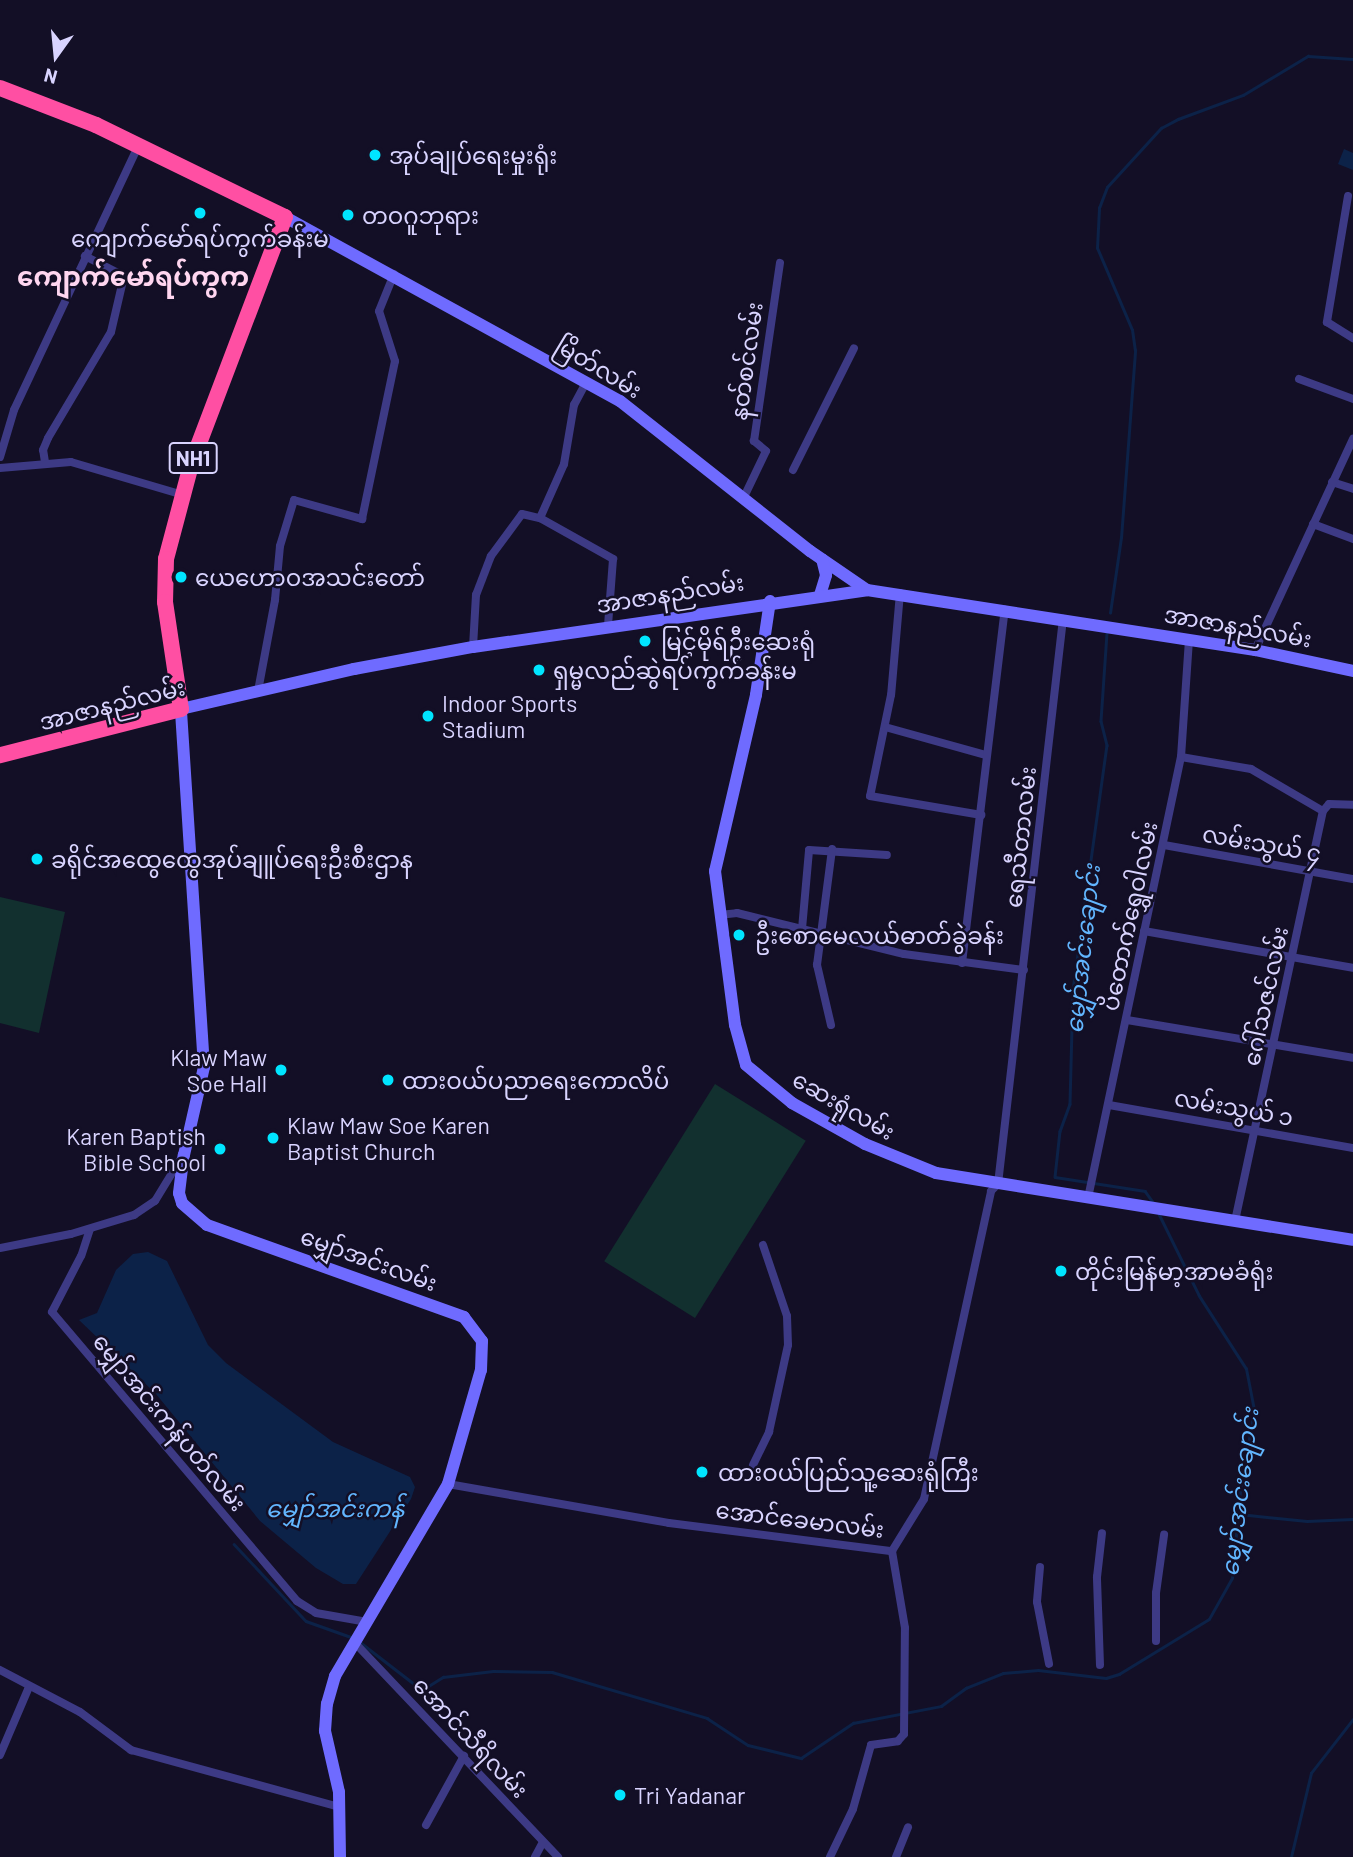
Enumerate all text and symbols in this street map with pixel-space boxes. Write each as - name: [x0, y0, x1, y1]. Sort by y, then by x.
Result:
- north arrow: [21, 21, 91, 91]
- text: N: [41, 64, 60, 90]
- place label: အုပ်ချုပ်ရေးမှုးရုံး: [389, 141, 557, 169]
- marker: အုပ်ချုပ်ရေးမှုးရုံး: [367, 147, 383, 163]
- place label: တဝဂူဘုရား: [362, 201, 479, 229]
- marker: ကျောက်မော်ရပ်ကွက်ခန်းမ: [192, 205, 208, 221]
- marker: တဝဂူဘုရား: [340, 207, 356, 223]
- place label: ကျောက်မော်ရပ်ကွက်ခန်းမ: [71, 224, 329, 252]
- district label: ကျောက်မော်ရပ်ကွက: [17, 260, 249, 292]
- street label: နတ်စင်လမ်း: [724, 300, 768, 422]
- street label: မြိတ်လမ်း: [551, 330, 647, 404]
- road number: NH1: [168, 440, 218, 476]
- place label: ယေဟောဝအသင်းတော်: [195, 563, 425, 591]
- street label: အာဇာနည်လမ်း: [594, 568, 746, 618]
- marker: ယေဟောဝအသင်းတော်: [173, 569, 189, 585]
- street label: အာဇာနည်လမ်း: [1162, 599, 1314, 653]
- place label: မြင့်မိုရ်ဦးဆေးရုံ: [661, 627, 815, 655]
- marker: မြင့်မိုရ်ဦးဆေးရုံ: [635, 631, 655, 651]
- place label: ရှမ္မလည်ဆွဲရပ်ကွက်ခန်းမ: [553, 656, 797, 684]
- marker: ရှမ္မလည်ဆွဲရပ်ကွက်ခန်းမ: [531, 662, 547, 678]
- street label: အာဇာနည်လမ်း: [36, 673, 188, 735]
- place label: Indoor Sports Stadium: [442, 689, 577, 743]
- marker: Indoor Sports Stadium: [420, 708, 436, 724]
- street label: ရေသီတာလမ်း: [999, 765, 1041, 909]
- street label: ပိတောက်ရွှေဝါလမ်း: [1095, 819, 1163, 1013]
- street label: လမ်းသွယ် ၄: [1200, 819, 1324, 867]
- place label: ခရိုင်အထွေထွေအုပ်ချူပ်ရေးဦးစီးဌာန: [51, 845, 413, 873]
- marker: ခရိုင်အထွေထွေအုပ်ချူပ်ရေးဦးစီးဌာန: [29, 851, 45, 867]
- water label: မျှော်အင်းချောင်း: [1059, 863, 1105, 1035]
- place label: ဦးစောမေလယ်ဓာတ်ခွဲခန်း: [755, 921, 1004, 949]
- street label: ဂေါ်သဇင်လမ်း: [1237, 924, 1293, 1068]
- marker: ဦးစောမေလယ်ဓာတ်ခွဲခန်း: [729, 925, 749, 945]
- place label: Klaw Maw Soe Hall: [170, 1043, 267, 1097]
- marker: Klaw Maw Soe Hall: [273, 1062, 289, 1078]
- street label: ဆေးရုံလမ်း: [788, 1065, 900, 1145]
- place label: ထားဝယ်ပညာရေးကောလိပ်: [402, 1066, 669, 1094]
- marker: ထားဝယ်ပညာရေးကောလိပ်: [380, 1072, 396, 1088]
- street label: လမ်းသွယ် ၁: [1172, 1083, 1296, 1131]
- place label: Klaw Maw Soe Karen Baptist Church: [287, 1111, 490, 1165]
- place label: Karen Baptish Bible School: [66, 1122, 206, 1176]
- marker: Klaw Maw Soe Karen Baptist Church: [265, 1130, 281, 1146]
- marker: Karen Baptish Bible School: [212, 1141, 228, 1157]
- street label: မျှော်အင်းလမ်း: [297, 1222, 441, 1296]
- place label: တိုင်းမြန်မာ့အာမခံရုံး: [1075, 1257, 1273, 1285]
- marker: တိုင်းမြန်မာ့အာမခံရုံး: [1053, 1263, 1069, 1279]
- street label: မျှော်အင်းကန်ပတ်လမ်း: [88, 1328, 252, 1516]
- water label: မျှော်အင်းချောင်း: [1214, 1406, 1264, 1578]
- place label: ထားဝယ်ပြည်သူ့ဆေးရုံကြီး: [718, 1458, 979, 1486]
- marker: ထားဝယ်ပြည်သူ့ဆေးရုံကြီး: [692, 1462, 712, 1482]
- water label: မျှော်အင်းကန်: [266, 1494, 404, 1522]
- street label: အောင်ခေမာလမ်း: [714, 1495, 886, 1543]
- street label: အောင်သီရိလမ်း: [408, 1671, 534, 1803]
- place label: Tri Yadanar: [634, 1781, 745, 1809]
- marker: Tri Yadanar: [612, 1787, 628, 1803]

